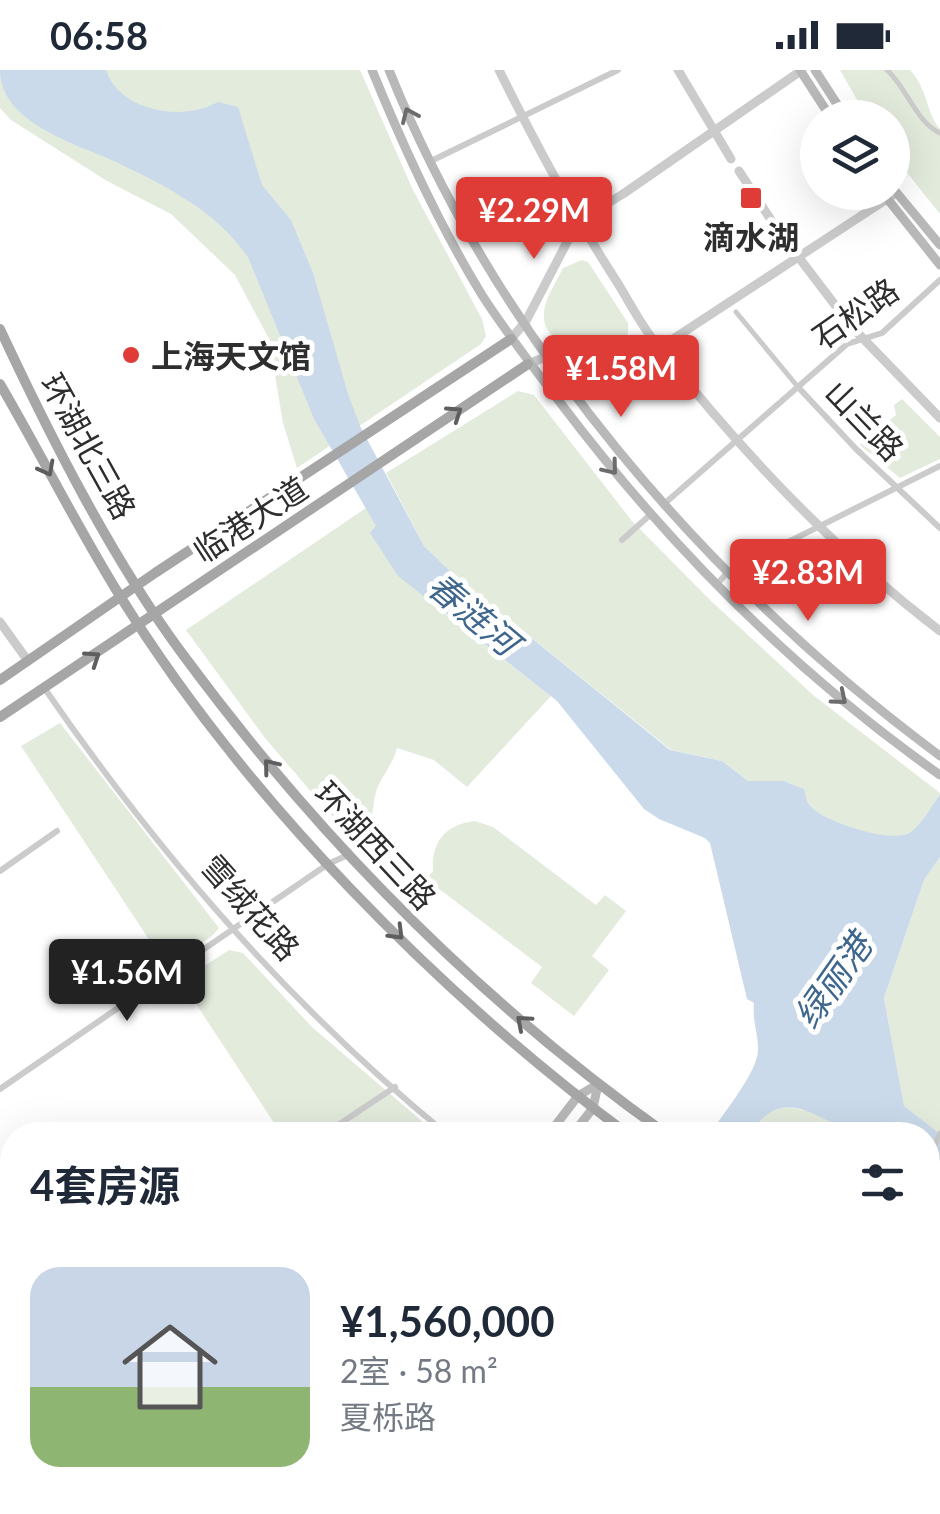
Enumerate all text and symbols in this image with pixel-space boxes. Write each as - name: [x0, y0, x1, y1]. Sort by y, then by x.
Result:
- text: 06:58: [50, 12, 148, 58]
- map controls: [800, 100, 910, 210]
- button: layers: [800, 100, 910, 210]
- one-way arrow: [401, 107, 421, 125]
- pin: ¥2.29M: [453, 177, 615, 262]
- marker: 滴水湖: [738, 185, 764, 211]
- text: ¥2.29M: [478, 190, 590, 229]
- place label: 滴水湖: [703, 217, 799, 256]
- street label: 石松路: [804, 269, 906, 357]
- pin: ¥1.58M: [540, 335, 702, 420]
- place label: 上海天文馆: [151, 336, 311, 375]
- marker: 上海天文馆: [120, 344, 142, 366]
- text: ¥1.58M: [565, 348, 677, 387]
- street label: 环湖北三路: [33, 367, 145, 525]
- street label: 山兰路: [818, 372, 912, 468]
- one-way arrow: [444, 407, 462, 426]
- one-way arrow: [599, 457, 617, 475]
- one-way arrow: [35, 459, 55, 477]
- street label: 临港大道: [186, 468, 314, 570]
- pin: ¥2.83M: [727, 539, 889, 624]
- text: ¥2.83M: [752, 552, 864, 591]
- water label: 春涟河: [420, 563, 532, 667]
- one-way arrow: [82, 651, 100, 670]
- one-way arrow: [828, 686, 846, 704]
- one-way arrow: [264, 760, 282, 778]
- street label: 环湖西三路: [307, 773, 445, 917]
- street label: 雪绒花路: [194, 846, 308, 968]
- water label: 绿丽港: [785, 921, 882, 1035]
- one-way arrow: [385, 922, 403, 940]
- pin: ¥1.56M: [46, 939, 208, 1024]
- text: ¥1.56M: [71, 952, 183, 991]
- one-way arrow: [517, 1015, 535, 1033]
- icon: filters: [855, 1155, 910, 1210]
- text: 4套房源: [30, 1160, 180, 1210]
- text: ¥1,560,000: [340, 1296, 555, 1346]
- icon: home: [110, 1307, 230, 1427]
- text: 2室 · 58 m²: [340, 1351, 498, 1390]
- text: 夏栎路: [340, 1397, 436, 1436]

